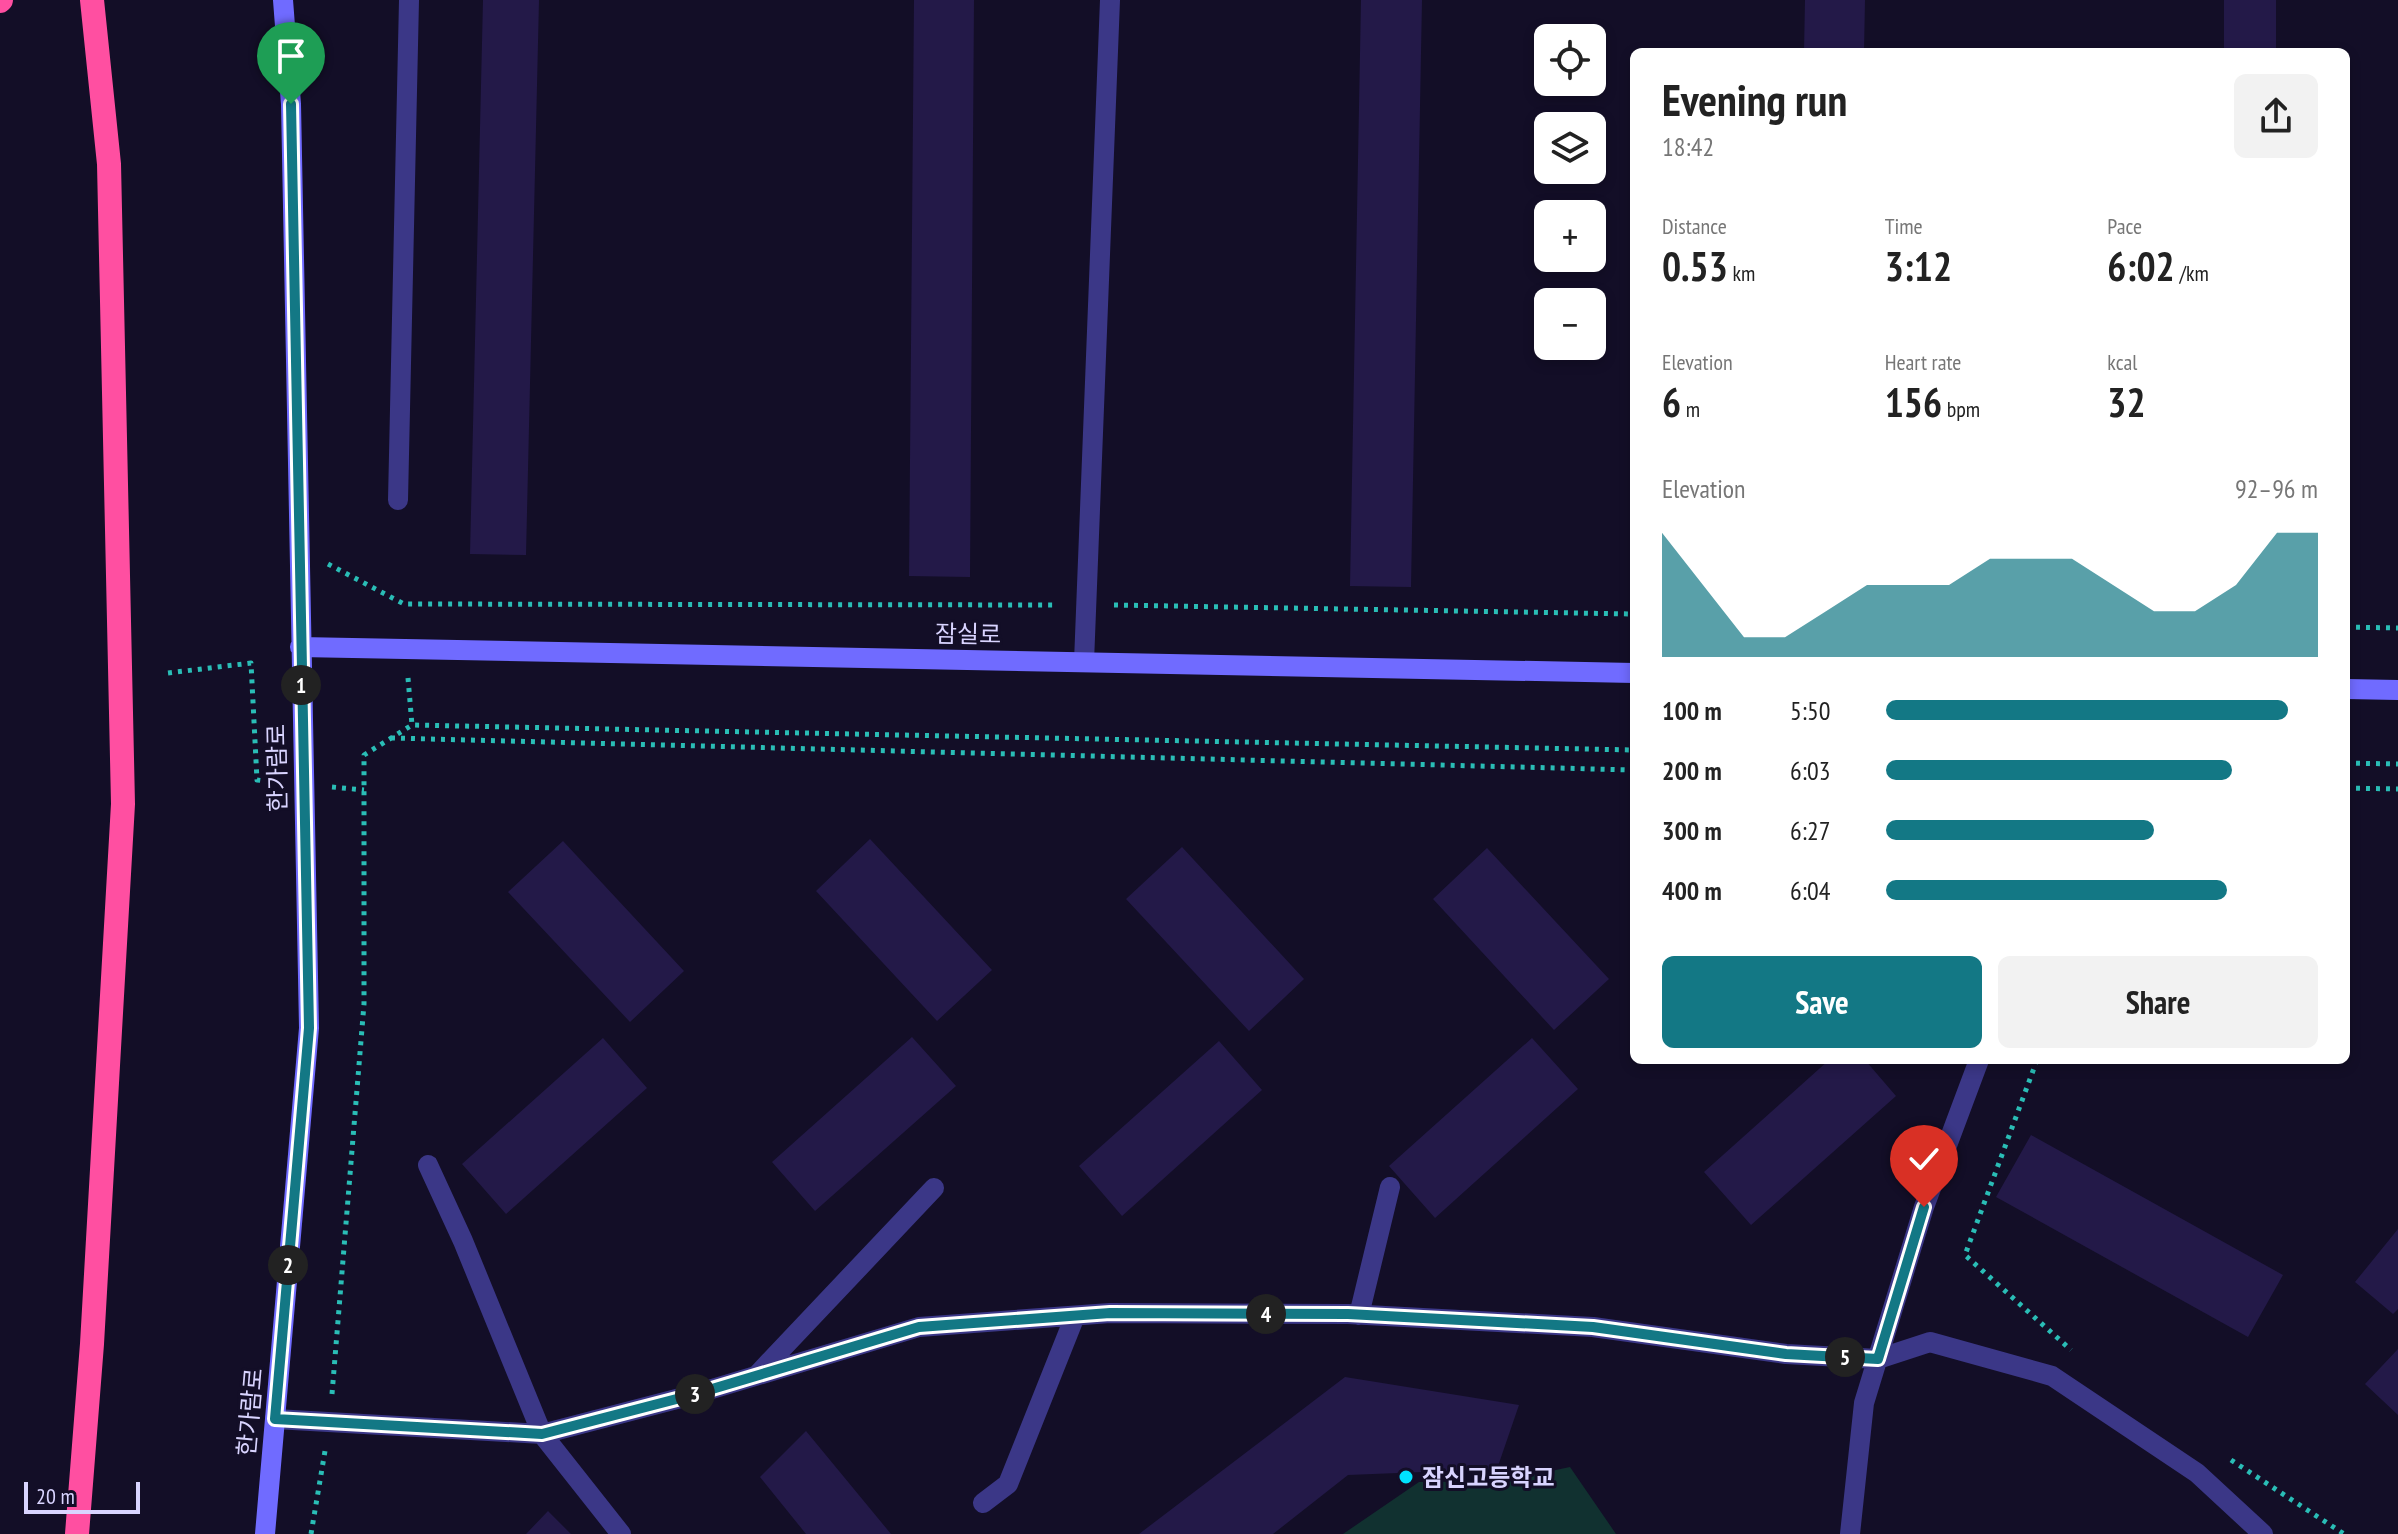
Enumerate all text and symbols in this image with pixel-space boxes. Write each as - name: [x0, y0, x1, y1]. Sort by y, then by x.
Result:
- pin: [257, 22, 325, 104]
- map controls: [1534, 24, 1606, 360]
- button: locate: [1534, 24, 1606, 96]
- icon: arrive: [269, 34, 313, 78]
- text: Evening run: [1662, 71, 1847, 128]
- button: share: [2234, 74, 2318, 158]
- button: layers: [1534, 112, 1606, 184]
- text: 18:42: [1662, 130, 1714, 163]
- button: +: [1534, 200, 1606, 272]
- text: Distance: [1662, 212, 1727, 240]
- text: Time: [1885, 212, 1923, 240]
- text: Pace: [2107, 212, 2142, 240]
- text: 0.53: [1662, 240, 1728, 292]
- text: 3:12: [1885, 240, 1952, 292]
- text: 6:02: [2107, 240, 2175, 292]
- text: km: [1728, 259, 1755, 287]
- text: /km: [2175, 259, 2209, 287]
- button: −: [1534, 288, 1606, 360]
- text: Elevation: [1662, 348, 1733, 376]
- text: Heart rate: [1885, 348, 1961, 376]
- text: kcal: [2107, 348, 2137, 376]
- text: 6: [1662, 376, 1681, 428]
- text: 156: [1885, 376, 1942, 428]
- text: 32: [2107, 376, 2146, 428]
- text: m: [1681, 395, 1700, 423]
- text: bpm: [1942, 395, 1980, 423]
- text: Elevation: [1662, 472, 1745, 505]
- text: 92–96 m: [2235, 472, 2318, 505]
- street label: 잠실로: [935, 618, 1001, 650]
- pin: 1: [281, 665, 321, 705]
- text: 1: [296, 671, 306, 699]
- text: 100 m: [1662, 694, 1722, 727]
- text: 5:50: [1790, 694, 1830, 727]
- street label: 한가람로: [261, 724, 293, 812]
- text: 200 m: [1662, 754, 1722, 787]
- text: 6:03: [1790, 754, 1830, 787]
- text: 300 m: [1662, 814, 1722, 847]
- text: 6:27: [1790, 814, 1830, 847]
- text: 400 m: [1662, 874, 1722, 907]
- text: 6:04: [1790, 874, 1830, 907]
- button: Save: [1662, 956, 1982, 1048]
- button: Share: [1998, 956, 2318, 1048]
- pin: [1890, 1125, 1958, 1207]
- icon: check: [1902, 1137, 1946, 1181]
- pin: 2: [268, 1245, 308, 1285]
- text: 2: [283, 1251, 293, 1279]
- pin: 4: [1246, 1294, 1286, 1334]
- text: 4: [1261, 1300, 1271, 1328]
- pin: 5: [1825, 1337, 1865, 1377]
- text: 5: [1840, 1343, 1850, 1371]
- street label: 한가람로: [231, 1367, 269, 1457]
- pin: 3: [675, 1374, 715, 1414]
- text: 3: [690, 1380, 700, 1408]
- place label: 잠신고등학교: [1422, 1462, 1554, 1493]
- marker: 잠신고등학교: [1397, 1468, 1415, 1486]
- scale bar: [24, 1478, 140, 1514]
- text: 20 m: [36, 1482, 75, 1510]

